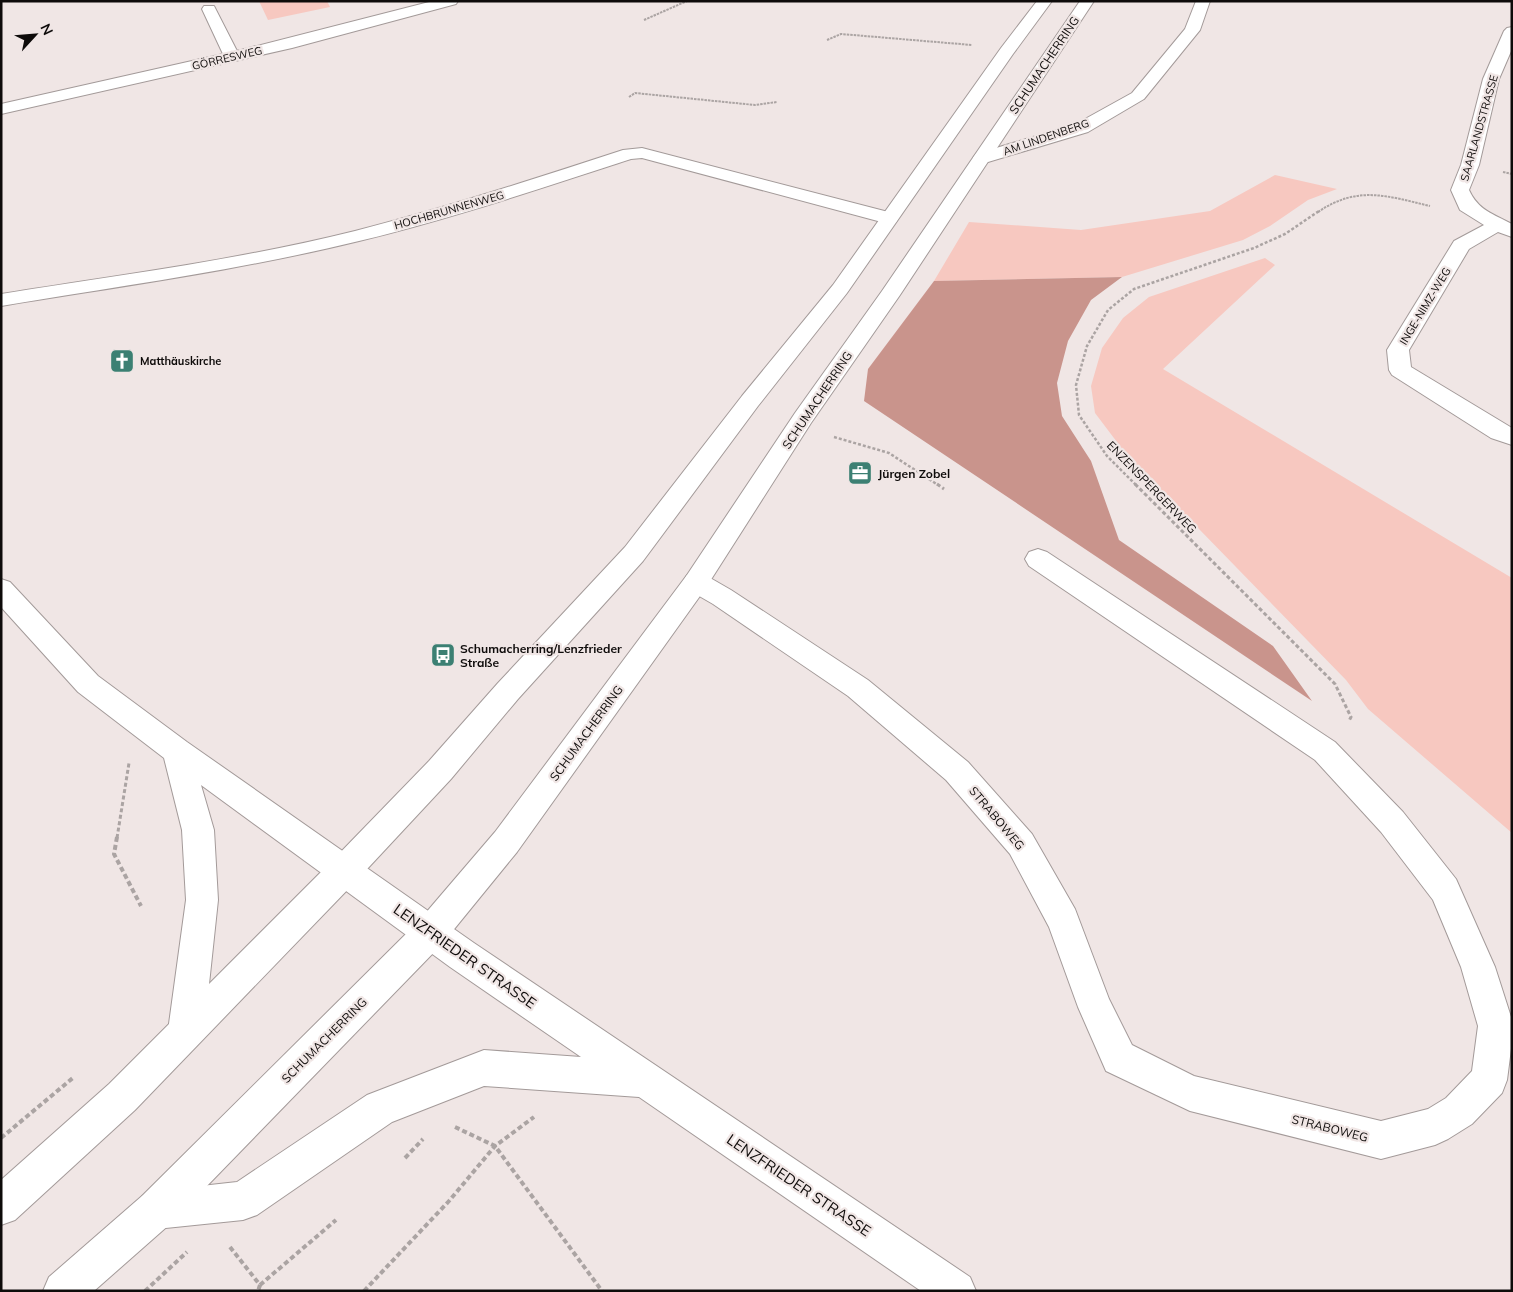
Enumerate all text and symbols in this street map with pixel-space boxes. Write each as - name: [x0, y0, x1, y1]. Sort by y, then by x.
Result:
- north arrow: [10, 10, 60, 60]
- street label: SCHUMACHERRING: [1006, 13, 1082, 117]
- text: N: [36, 21, 57, 38]
- street label: GÖRRESWEG: [191, 43, 263, 73]
- street label: SAARLANDSTRASSE: [1457, 73, 1501, 183]
- street label: AM LINDENBERG: [1001, 116, 1091, 158]
- street label: HOCHBRUNNENWEG: [392, 188, 506, 232]
- street label: INGE-NIMZ-WEG: [1396, 265, 1454, 347]
- church icon: Matthäuskirche: [109, 348, 135, 374]
- street label: SCHUMACHERRING: [779, 348, 855, 452]
- place label: Matthäuskirche: [140, 354, 221, 368]
- street label: ENZENSPERGERWEG: [1104, 438, 1200, 536]
- office icon: Jürgen Zobel: [847, 460, 873, 486]
- place label: Jürgen Zobel: [878, 466, 950, 481]
- place label: Schumacherring/Lenzfrieder Straße: [460, 641, 622, 670]
- bus stop icon: Schumacherring/Lenzfrieder Straße: [430, 642, 456, 668]
- street label: SCHUMACHERRING: [546, 682, 626, 784]
- street label: STRABOWEG: [966, 783, 1028, 853]
- street label: LENZFRIEDER STRASSE: [390, 900, 540, 1013]
- street label: SCHUMACHERRING: [278, 994, 370, 1086]
- street label: STRABOWEG: [1290, 1111, 1370, 1145]
- street label: LENZFRIEDER STRASSE: [723, 1130, 875, 1240]

